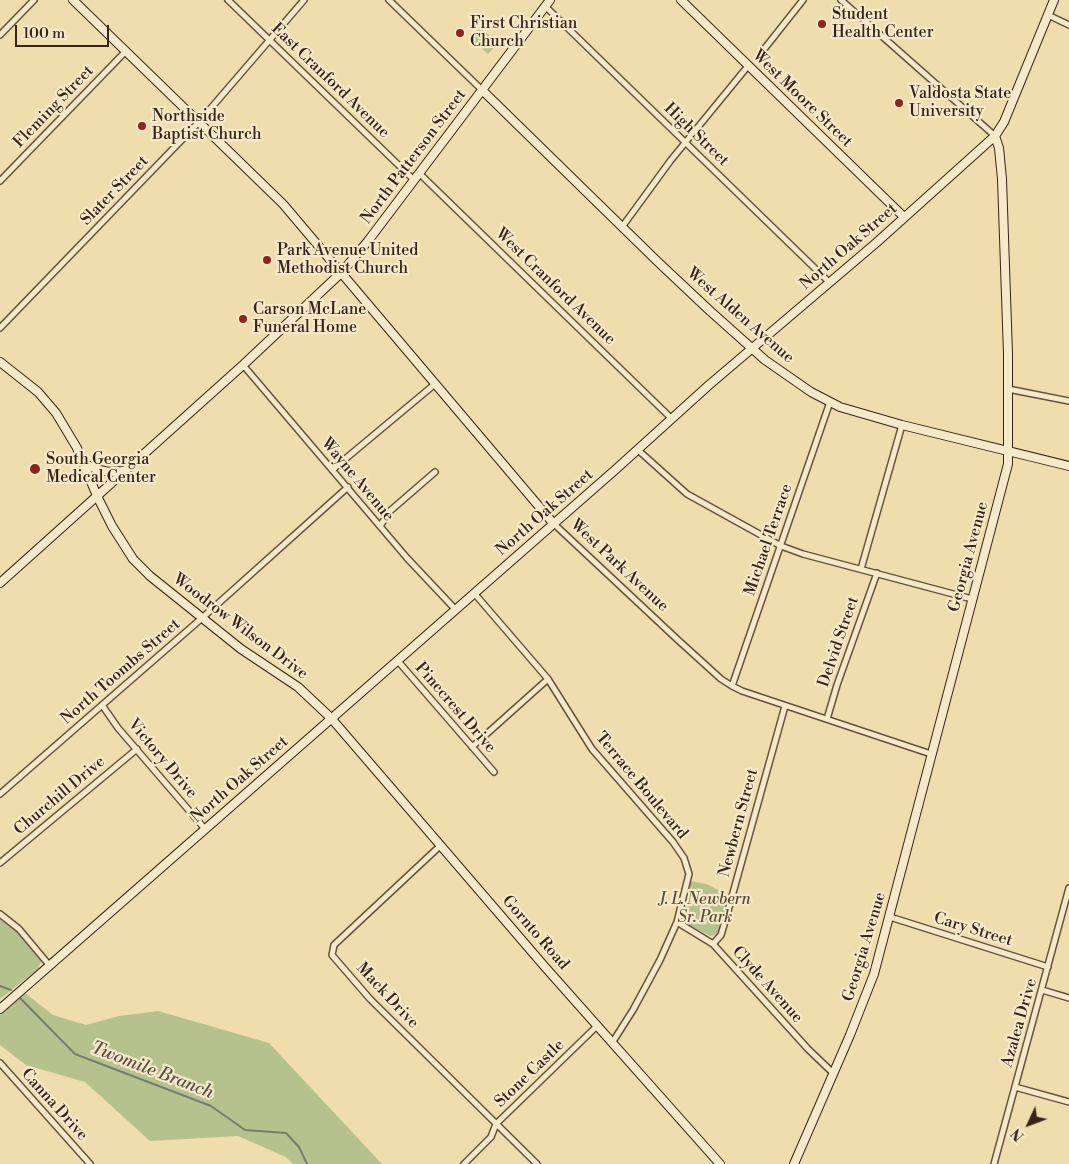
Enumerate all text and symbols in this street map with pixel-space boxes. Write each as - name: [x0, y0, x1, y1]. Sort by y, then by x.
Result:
- place label: Student Health Center: [832, 5, 934, 43]
- place label: First Christian Church: [470, 14, 577, 52]
- scale bar: [18, 15, 111, 47]
- marker: Student Health Center: [816, 18, 828, 30]
- street label: East Cranford Avenue: [267, 20, 393, 142]
- text: 100 m: [23, 24, 65, 43]
- marker: First Christian Church: [454, 27, 466, 39]
- street label: West Moore Street: [748, 46, 856, 152]
- street label: Fleming Street: [10, 62, 98, 152]
- place label: Valdosta State University: [909, 84, 1011, 122]
- street label: North Patterson Street: [357, 86, 471, 228]
- marker: Valdosta State University: [893, 97, 905, 109]
- street label: High Street: [660, 99, 732, 171]
- place label: Northside Baptist Church: [152, 107, 261, 145]
- marker: Northside Baptist Church: [136, 120, 148, 132]
- street label: Slater Street: [77, 152, 153, 230]
- street label: North Oak Street: [796, 200, 902, 294]
- street label: West Cranford Avenue: [491, 225, 619, 349]
- place label: Park Avenue United Methodist Church: [277, 241, 418, 279]
- marker: Park Avenue United Methodist Church: [261, 254, 273, 266]
- street label: West Alden Avenue: [682, 264, 798, 368]
- place label: Carson McLane Funeral Home: [253, 300, 366, 338]
- marker: Carson McLane Funeral Home: [237, 313, 249, 325]
- street label: Wayne Avenue: [317, 434, 397, 526]
- place label: South Georgia Medical Center: [46, 450, 156, 488]
- marker: South Georgia Medical Center: [28, 462, 42, 476]
- street label: North Oak Street: [492, 466, 598, 560]
- street label: Michael Terrace: [741, 481, 797, 599]
- street label: Georgia Avenue: [945, 500, 993, 614]
- street label: West Park Avenue: [566, 516, 672, 616]
- street label: Woodrow Wilson Drive: [169, 570, 311, 684]
- street label: Delvid Street: [815, 594, 863, 690]
- street label: North Toombs Street: [58, 615, 184, 729]
- street label: Pinecrest Drive: [410, 659, 500, 757]
- street label: Victory Drive: [123, 715, 201, 803]
- street label: Terrace Boulevard: [591, 729, 691, 843]
- street label: North Oak Street: [187, 733, 293, 827]
- street label: Churchill Drive: [11, 752, 109, 840]
- street label: Newbern Street: [715, 767, 763, 879]
- park label: J. L. Newbern Sr. Park: [659, 890, 751, 928]
- street label: Georgia Avenue: [839, 890, 891, 1004]
- street label: Gornto Road: [497, 892, 573, 974]
- street label: Cary Street: [931, 909, 1015, 951]
- street label: Clyde Avenue: [728, 943, 806, 1027]
- street label: Mack Drive: [352, 959, 422, 1033]
- street label: Azalea Drive: [998, 976, 1042, 1070]
- street label: Stone Castle: [491, 1036, 569, 1112]
- water label: Twomile Branch: [88, 1038, 216, 1104]
- street label: Canna Drive: [17, 1065, 91, 1145]
- north arrow: [1004, 1099, 1054, 1149]
- text: N: [1008, 1124, 1028, 1144]

